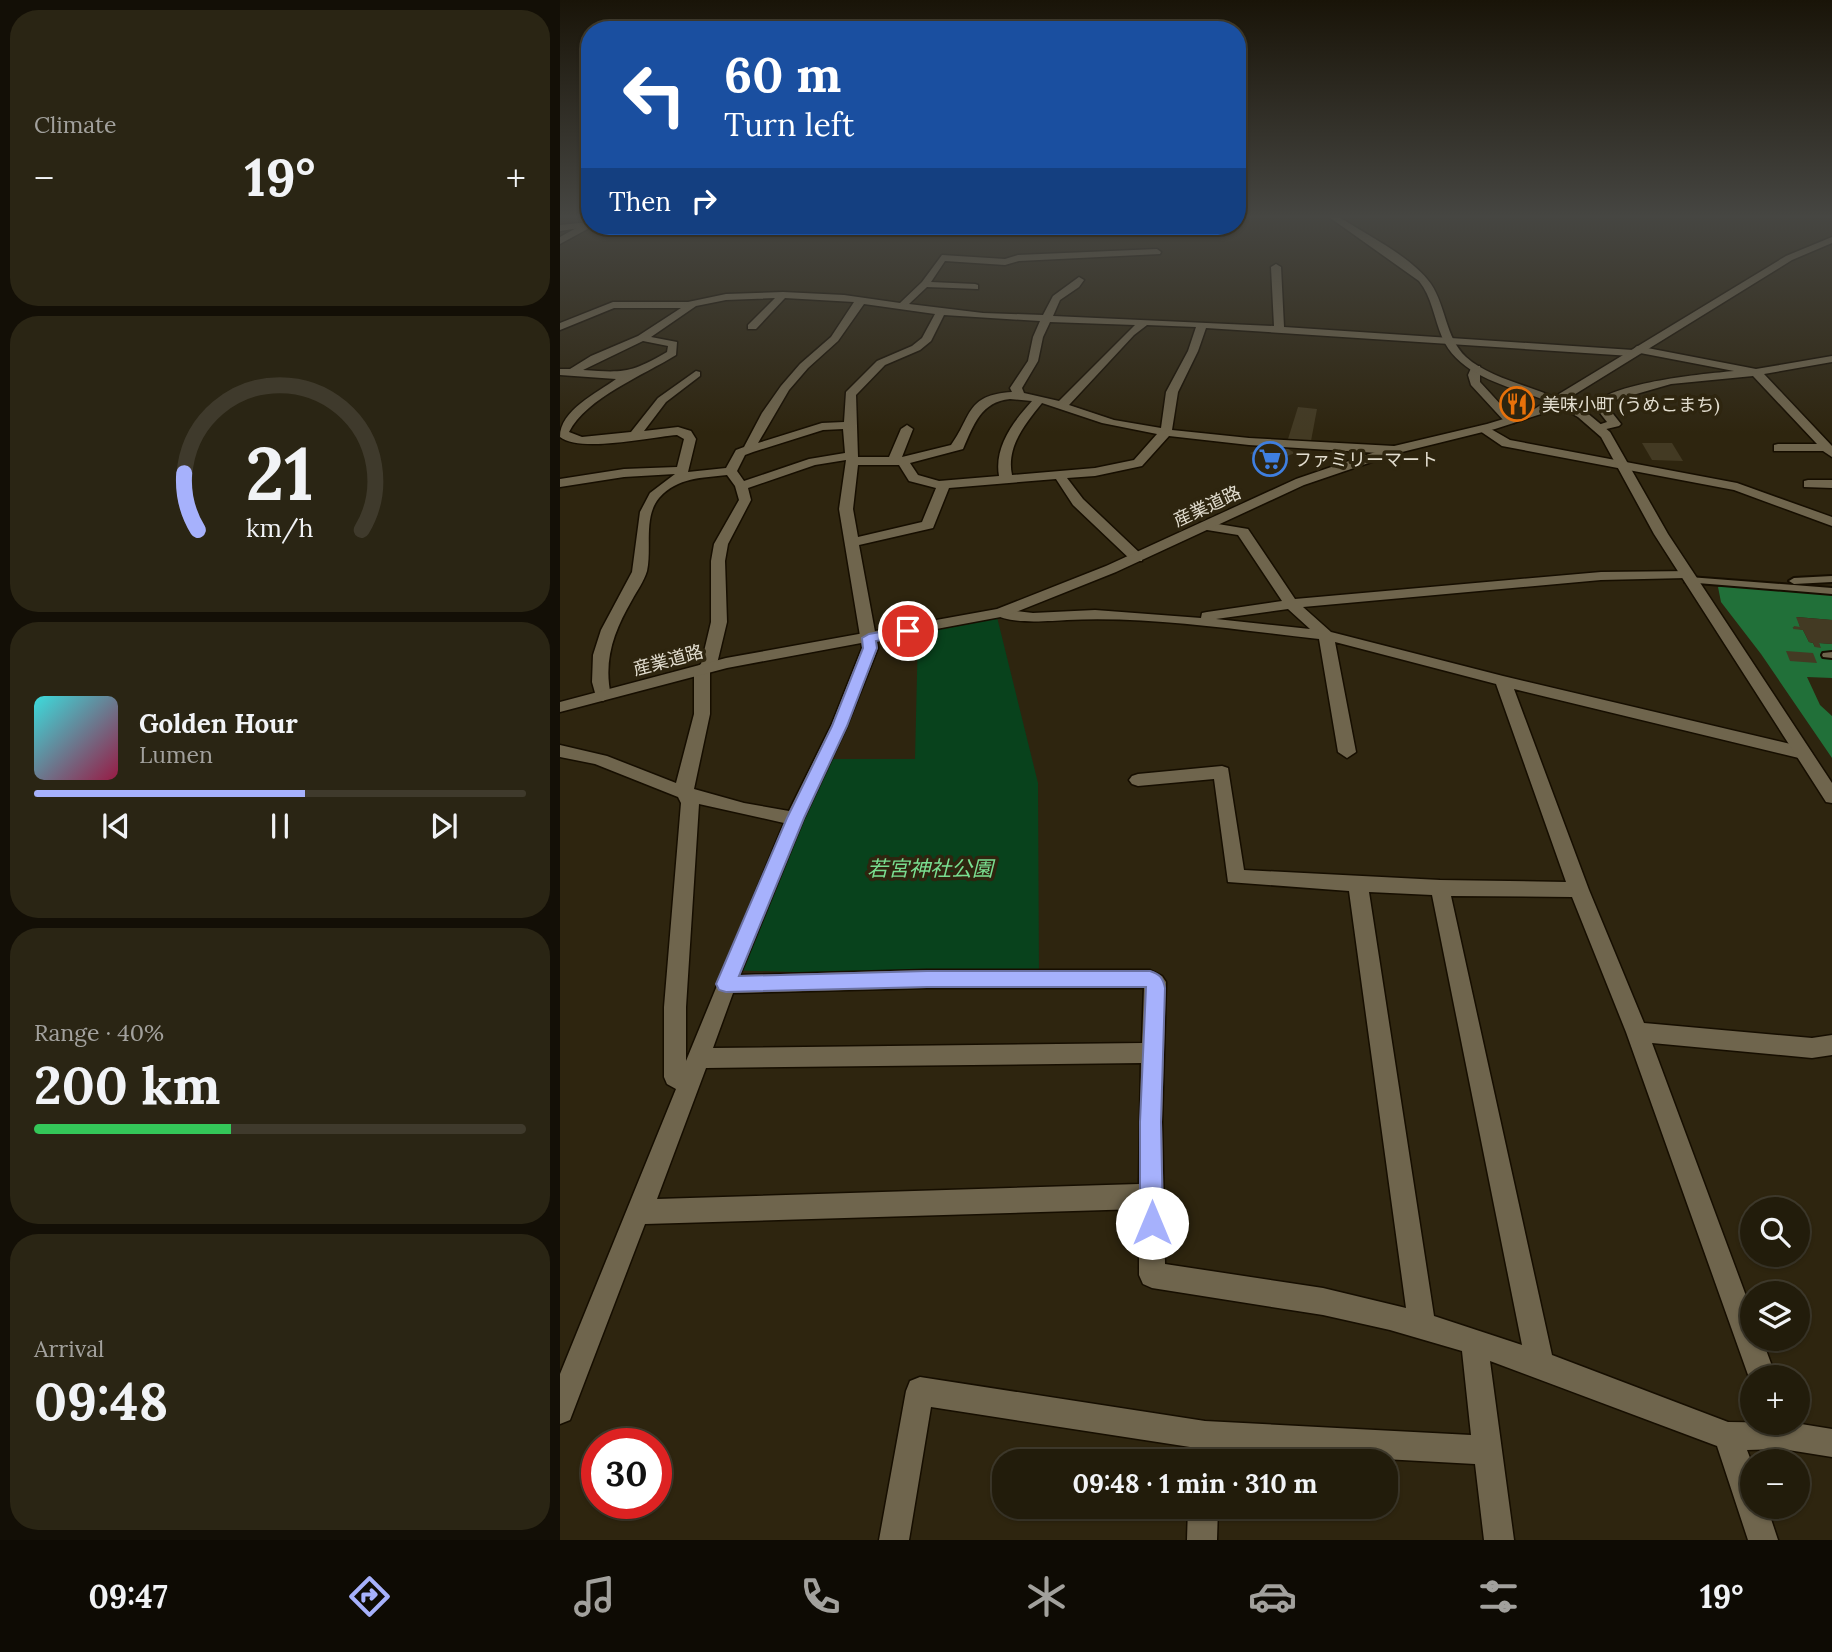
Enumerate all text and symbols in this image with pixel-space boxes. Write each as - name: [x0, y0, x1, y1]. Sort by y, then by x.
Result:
- text: 60 m: [724, 43, 841, 105]
- icon: left: [609, 49, 700, 140]
- text: Turn left: [724, 104, 854, 145]
- text: Climate: [34, 110, 116, 139]
- text: 19°: [245, 144, 315, 210]
- text: −: [34, 154, 54, 202]
- text: +: [506, 154, 526, 202]
- icon: right: [685, 182, 723, 220]
- text: Then: [609, 185, 671, 218]
- restaurant icon: 美味小町 (うめこまち): [1498, 385, 1536, 423]
- place label: 美味小町 (うめこまち): [1542, 393, 1720, 416]
- text: 21: [246, 427, 314, 520]
- supermarket icon: ファミリーマート: [1251, 440, 1289, 478]
- place label: ファミリーマート: [1294, 448, 1438, 471]
- street label: 産業道路: [1170, 480, 1244, 532]
- text: km/h: [246, 512, 314, 544]
- pin: [878, 601, 938, 661]
- icon: arrive: [889, 612, 927, 650]
- street label: 産業道路: [630, 640, 706, 680]
- text: Golden Hour: [139, 707, 298, 740]
- text: Lumen: [139, 740, 213, 769]
- icon: previous: [97, 807, 135, 845]
- icon: pause: [261, 807, 299, 845]
- icon: next: [425, 807, 463, 845]
- park label: 若宮神社公園: [867, 855, 996, 882]
- text: Range · 40%: [34, 1018, 164, 1047]
- text: 200 km: [34, 1052, 220, 1118]
- position arrow: [1115, 1186, 1189, 1260]
- map controls: [1740, 1197, 1810, 1519]
- button: search: [1740, 1197, 1810, 1267]
- button: layers: [1740, 1281, 1810, 1351]
- text: Arrival: [34, 1334, 104, 1363]
- button: +: [1740, 1365, 1810, 1435]
- text: 09:48: [34, 1368, 168, 1434]
- speed limit sign: 30: [581, 1428, 672, 1519]
- button: −: [1740, 1449, 1810, 1519]
- text: 09:48 · 1 min · 310 m: [1072, 1467, 1318, 1500]
- icon: directions: [345, 1572, 394, 1621]
- icon: music: [570, 1572, 619, 1621]
- icon: phone: [796, 1572, 845, 1621]
- icon: climate: [1022, 1572, 1071, 1621]
- icon: car: [1248, 1572, 1297, 1621]
- icon: filters: [1474, 1572, 1523, 1621]
- text: 09:47: [88, 1576, 168, 1617]
- text: 19°: [1700, 1576, 1744, 1617]

